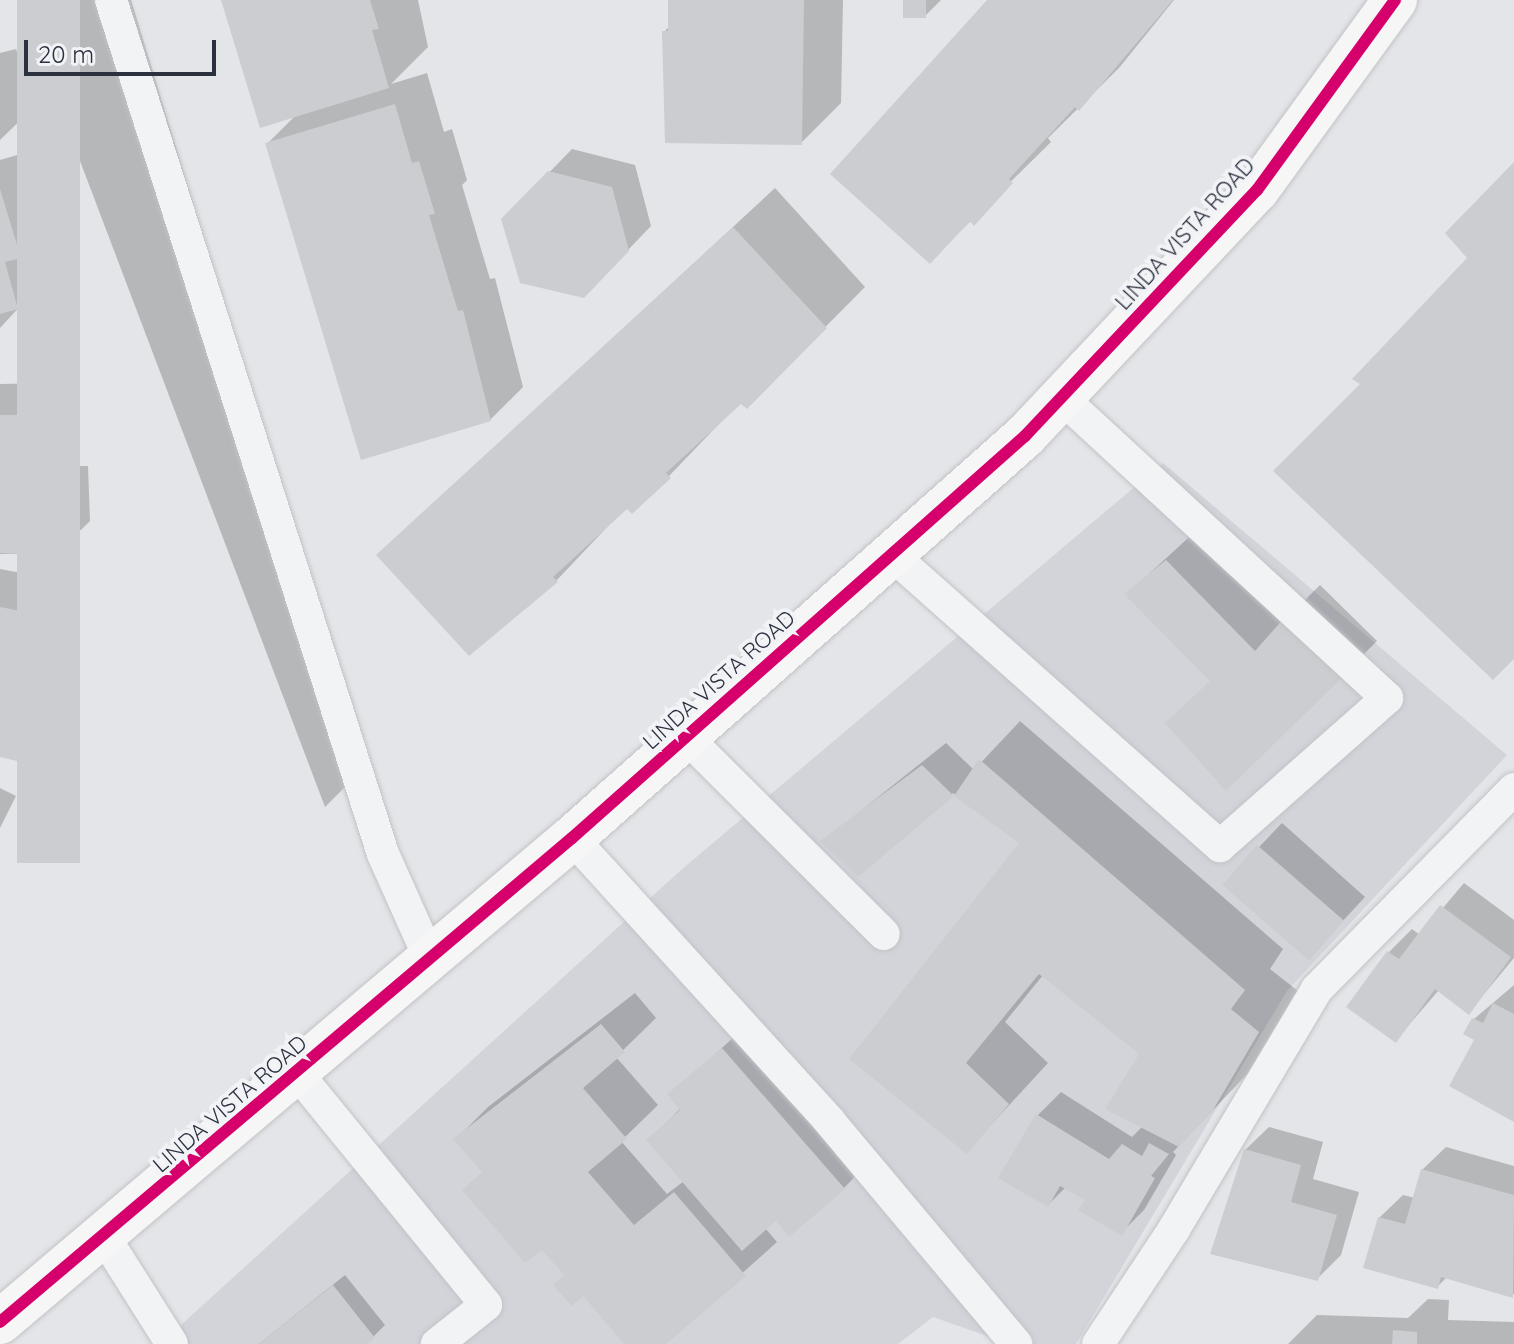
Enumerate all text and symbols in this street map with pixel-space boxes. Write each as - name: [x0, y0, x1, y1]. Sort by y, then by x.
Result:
- scale bar: [28, 24, 220, 74]
- text: 20 m: [38, 39, 94, 69]
- street label: LINDA VISTA ROAD: [1110, 153, 1260, 315]
- street label: LINDA VISTA ROAD: [638, 605, 800, 755]
- street label: LINDA VISTA ROAD: [148, 1030, 312, 1178]

